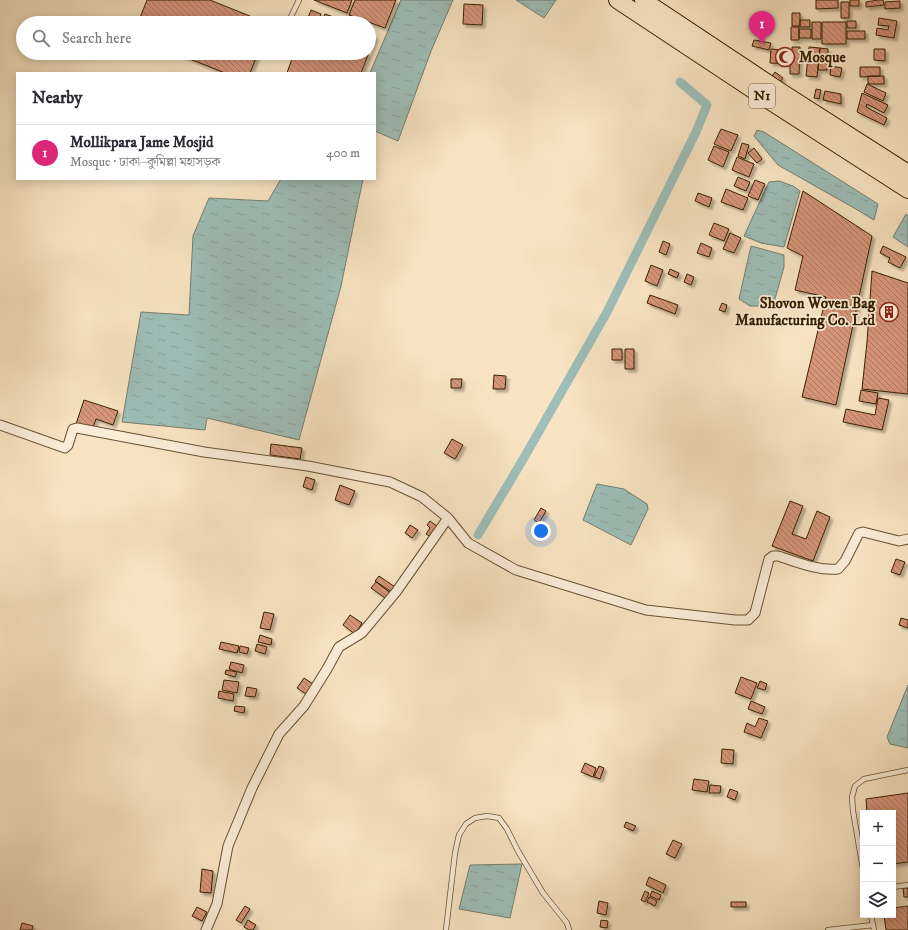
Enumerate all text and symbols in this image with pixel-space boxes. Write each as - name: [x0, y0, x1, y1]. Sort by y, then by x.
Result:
- pin: 1: [749, 11, 775, 44]
- search box: [16, 16, 376, 60]
- icon: search: [30, 27, 52, 49]
- text: Search here: [62, 29, 131, 48]
- mosque icon: Mosque: [774, 46, 796, 68]
- place label: Mosque: [799, 48, 846, 68]
- road number: N1: [749, 84, 775, 108]
- text: Nearby: [32, 87, 82, 109]
- text: Mollikpara Jame Mosjid: [70, 133, 213, 152]
- text: 1: [43, 145, 47, 161]
- text: 400 m: [326, 145, 360, 161]
- text: Mosque · ঢাকা–কুমিল্লা মহাসড়ক: [70, 154, 220, 170]
- place label: Shovon Woven Bag Manufacturing Co. Ltd: [735, 294, 876, 330]
- building icon: Shovon Woven Bag Manufacturing Co. Ltd: [878, 301, 900, 323]
- your location: [531, 521, 551, 541]
- map controls: [860, 810, 896, 918]
- button: +: [860, 810, 896, 846]
- button: −: [860, 846, 896, 882]
- button: layers: [860, 882, 896, 918]

